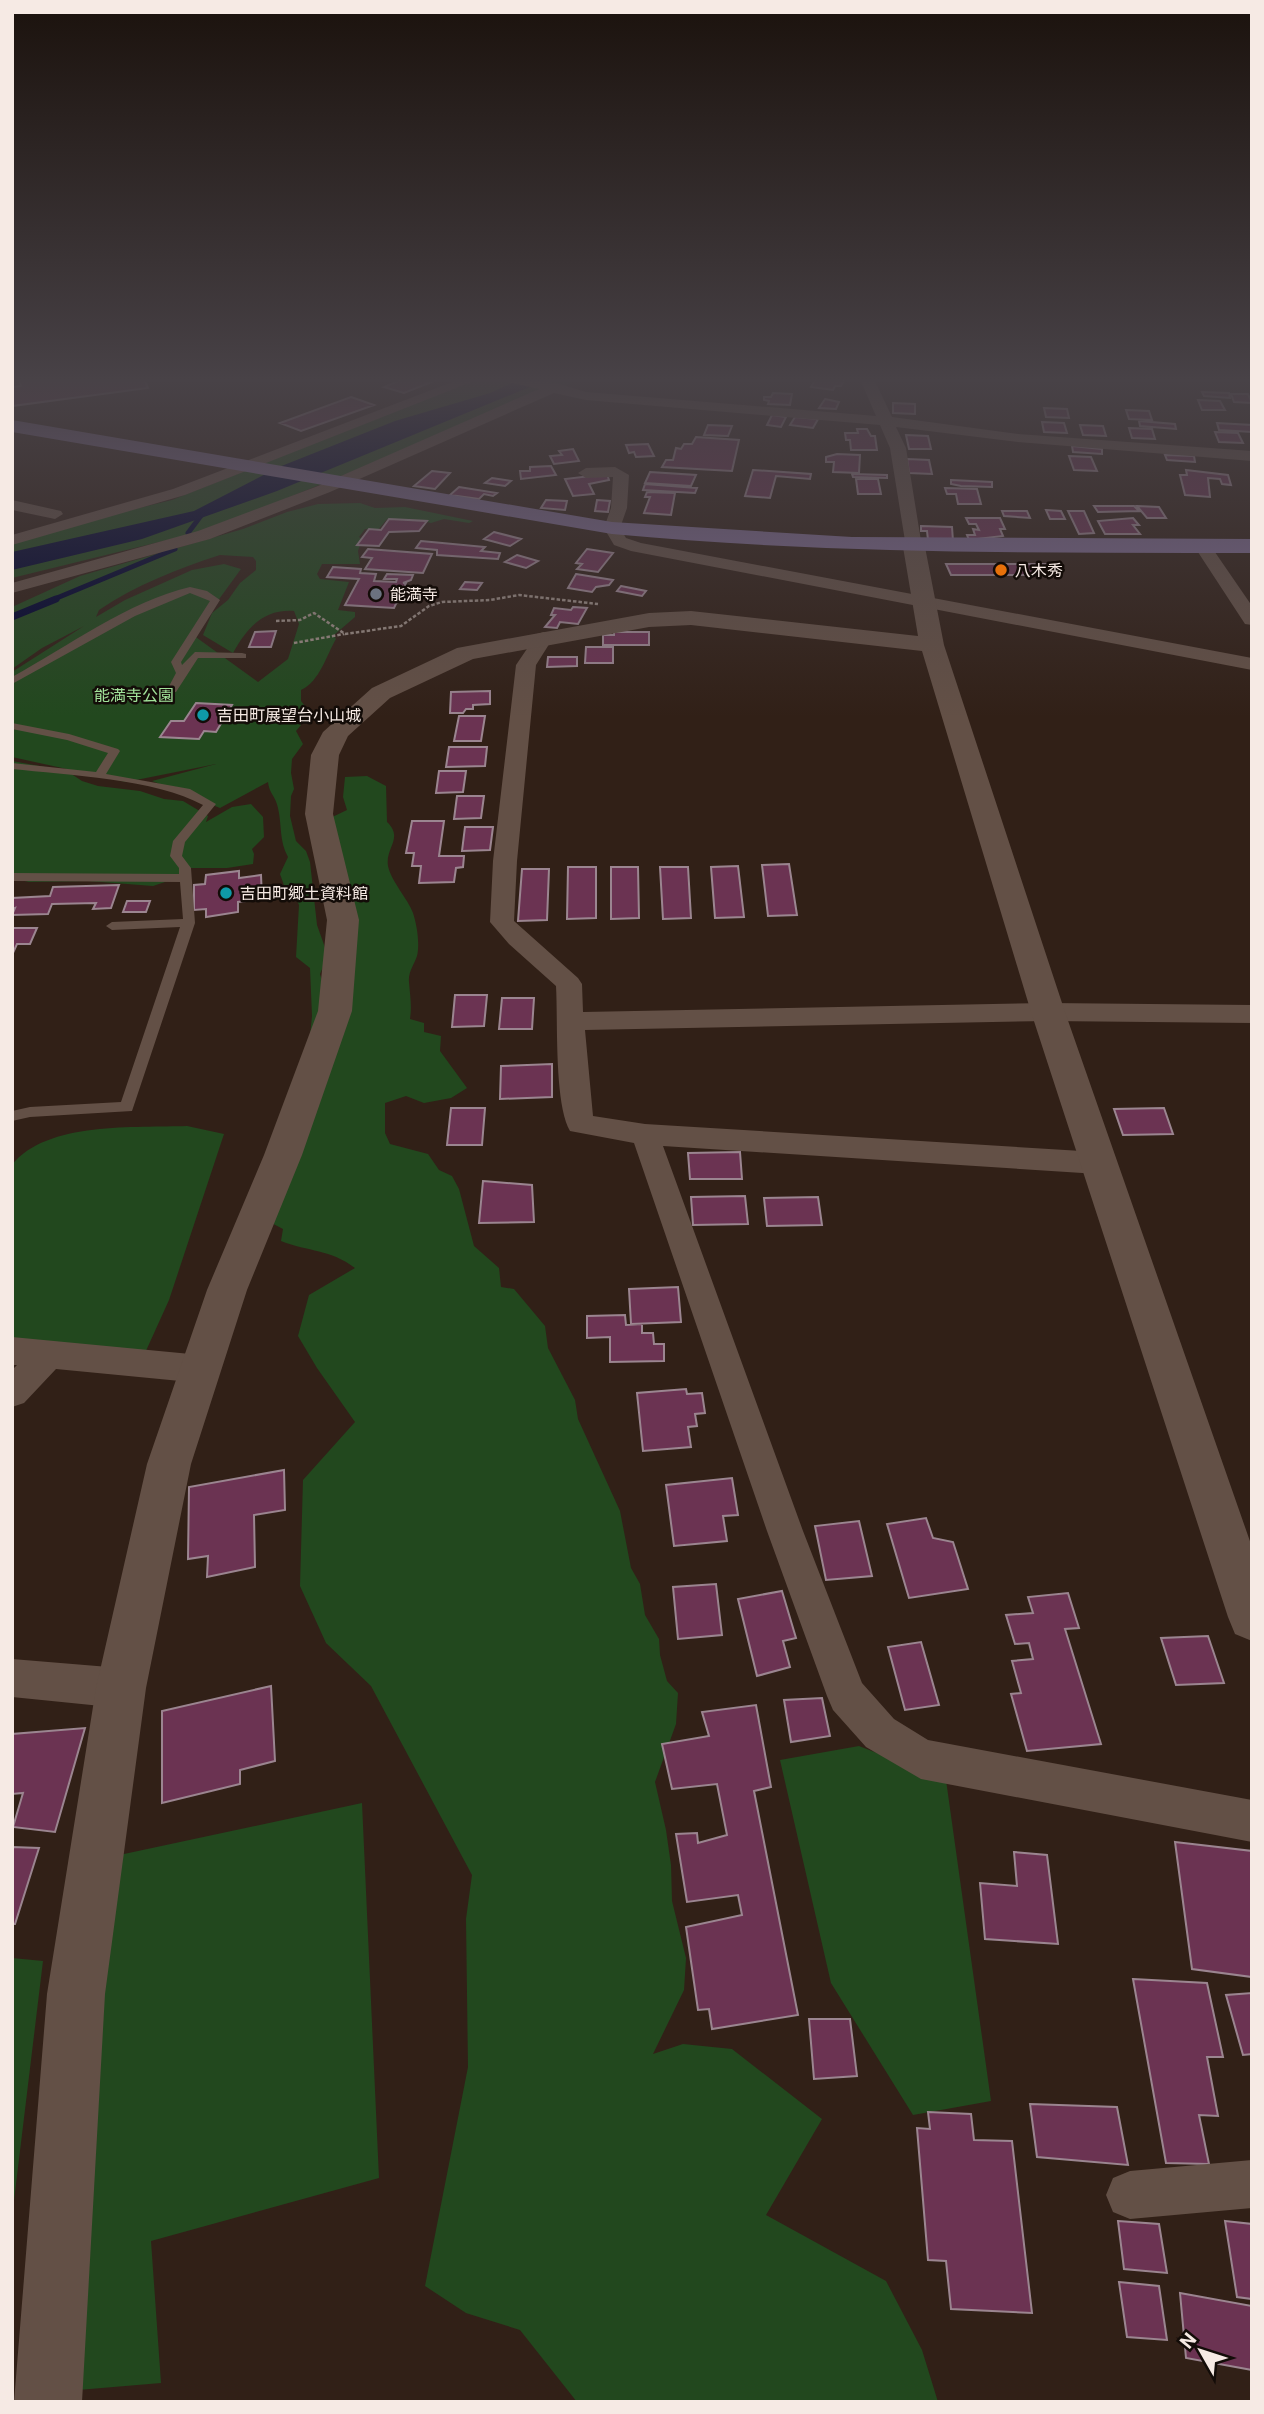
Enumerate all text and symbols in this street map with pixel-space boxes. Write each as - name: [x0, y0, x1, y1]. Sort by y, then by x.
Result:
- place label: 八木秀: [1015, 561, 1063, 580]
- marker: 八木秀: [993, 562, 1009, 578]
- place label: 能満寺: [390, 585, 438, 604]
- marker: 能満寺: [368, 586, 384, 602]
- park label: 能満寺公園: [94, 686, 174, 705]
- place label: 吉田町展望台小山城: [217, 706, 361, 725]
- marker: 吉田町展望台小山城: [195, 707, 211, 723]
- place label: 吉田町郷土資料館: [240, 884, 368, 903]
- marker: 吉田町郷土資料館: [218, 885, 234, 901]
- north arrow: [1166, 2316, 1236, 2386]
- text: N: [1175, 2328, 1201, 2353]

